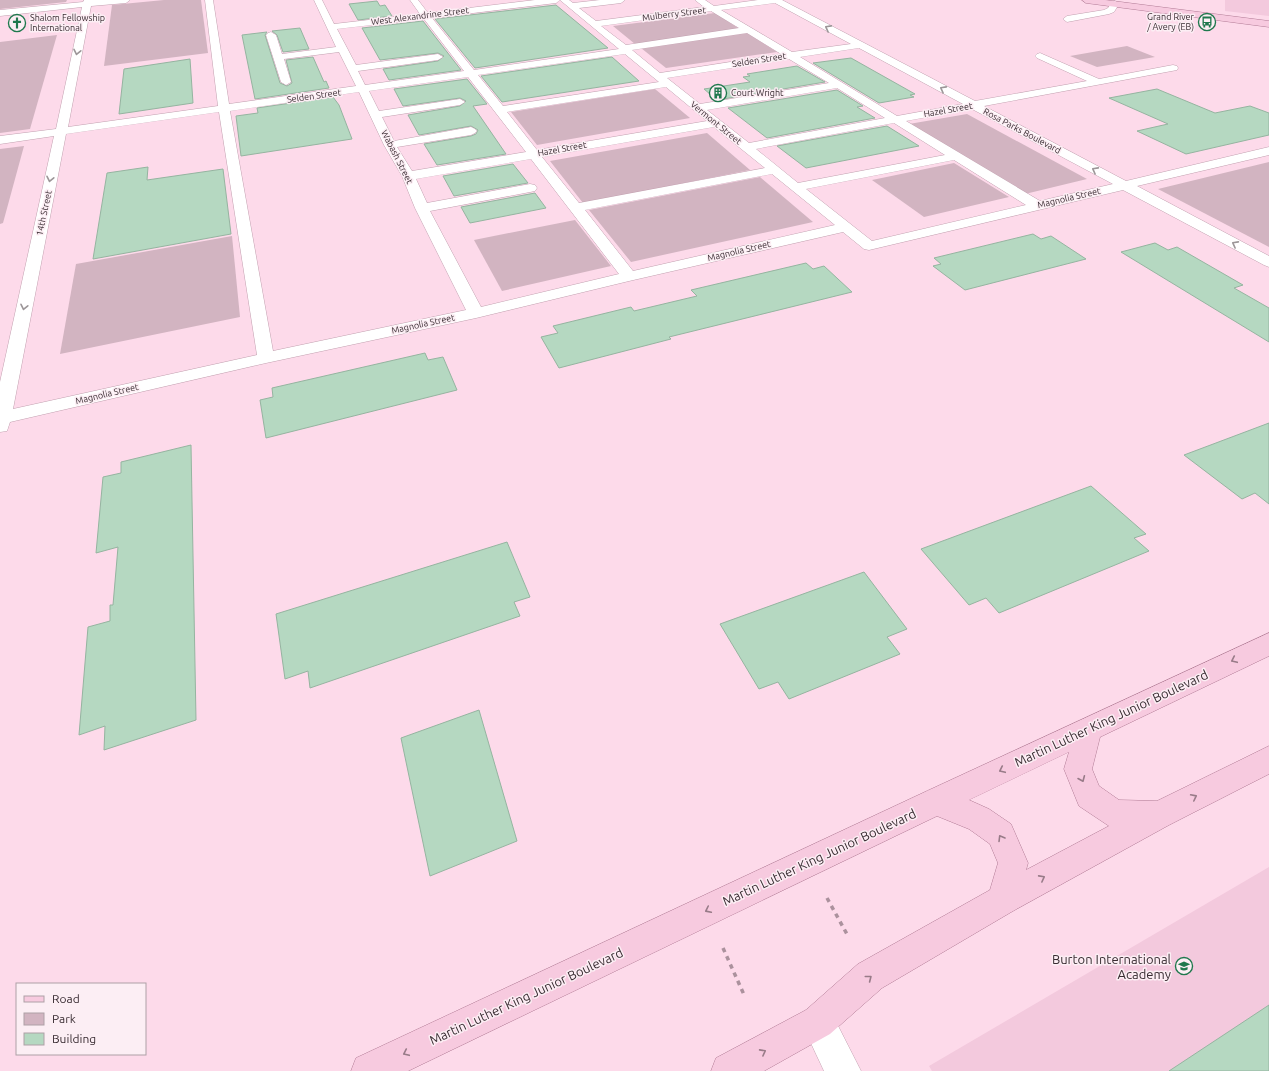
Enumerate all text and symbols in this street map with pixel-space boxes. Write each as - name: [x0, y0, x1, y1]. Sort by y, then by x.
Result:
- street label: West Alexandrine Street: [371, 5, 470, 27]
- street label: Mulberry Street: [642, 5, 707, 23]
- place label: Grand River / Avery (EB): [1146, 12, 1195, 32]
- bus stop icon: Grand River / Avery (EB): [1197, 12, 1217, 32]
- church icon: Shalom Fellowship International: [7, 13, 27, 33]
- place label: Shalom Fellowship International: [30, 13, 105, 33]
- one-way arrow: [825, 25, 833, 33]
- one-way arrow: [73, 49, 81, 55]
- street label: Selden Street: [731, 51, 787, 69]
- building icon: Court Wright: [708, 83, 728, 103]
- one-way arrow: [940, 86, 947, 94]
- street label: Selden Street: [286, 87, 342, 105]
- place label: Court Wright: [731, 88, 784, 98]
- street label: Vermont Street: [689, 99, 744, 147]
- street label: Hazel Street: [923, 101, 974, 119]
- street label: Rosa Parks Boulevard: [981, 106, 1063, 156]
- street label: Wabash Street: [379, 128, 415, 186]
- street label: Hazel Street: [537, 140, 588, 158]
- one-way arrow: [1092, 167, 1099, 175]
- one-way arrow: [47, 176, 55, 182]
- street label: Magnolia Street: [1037, 186, 1102, 210]
- street label: 14th Street: [34, 189, 54, 237]
- street label: Magnolia Street: [707, 239, 772, 263]
- one-way arrow: [1231, 241, 1239, 249]
- one-way arrow: [21, 303, 29, 310]
- street label: Magnolia Street: [390, 312, 456, 336]
- street label: Magnolia Street: [75, 382, 140, 406]
- one-way arrow: [1230, 655, 1238, 663]
- street label: Martin Luther King Junior Boulevard: [1012, 667, 1210, 769]
- one-way arrow: [999, 765, 1007, 773]
- one-way arrow: [1077, 775, 1085, 783]
- one-way arrow: [1190, 795, 1197, 802]
- street label: Martin Luther King Junior Boulevard: [720, 806, 918, 908]
- one-way arrow: [999, 835, 1006, 842]
- one-way arrow: [1038, 875, 1045, 883]
- one-way arrow: [705, 905, 712, 913]
- street label: Martin Luther King Junior Boulevard: [427, 945, 625, 1047]
- place label: Burton International Academy: [1052, 952, 1172, 981]
- school or university icon: Burton International Academy: [1174, 956, 1194, 976]
- one-way arrow: [864, 975, 871, 982]
- legend: [16, 983, 146, 1055]
- text: Road: [52, 992, 80, 1005]
- text: Park: [52, 1012, 76, 1025]
- text: Building: [52, 1032, 96, 1045]
- one-way arrow: [403, 1048, 411, 1056]
- one-way arrow: [759, 1050, 767, 1057]

